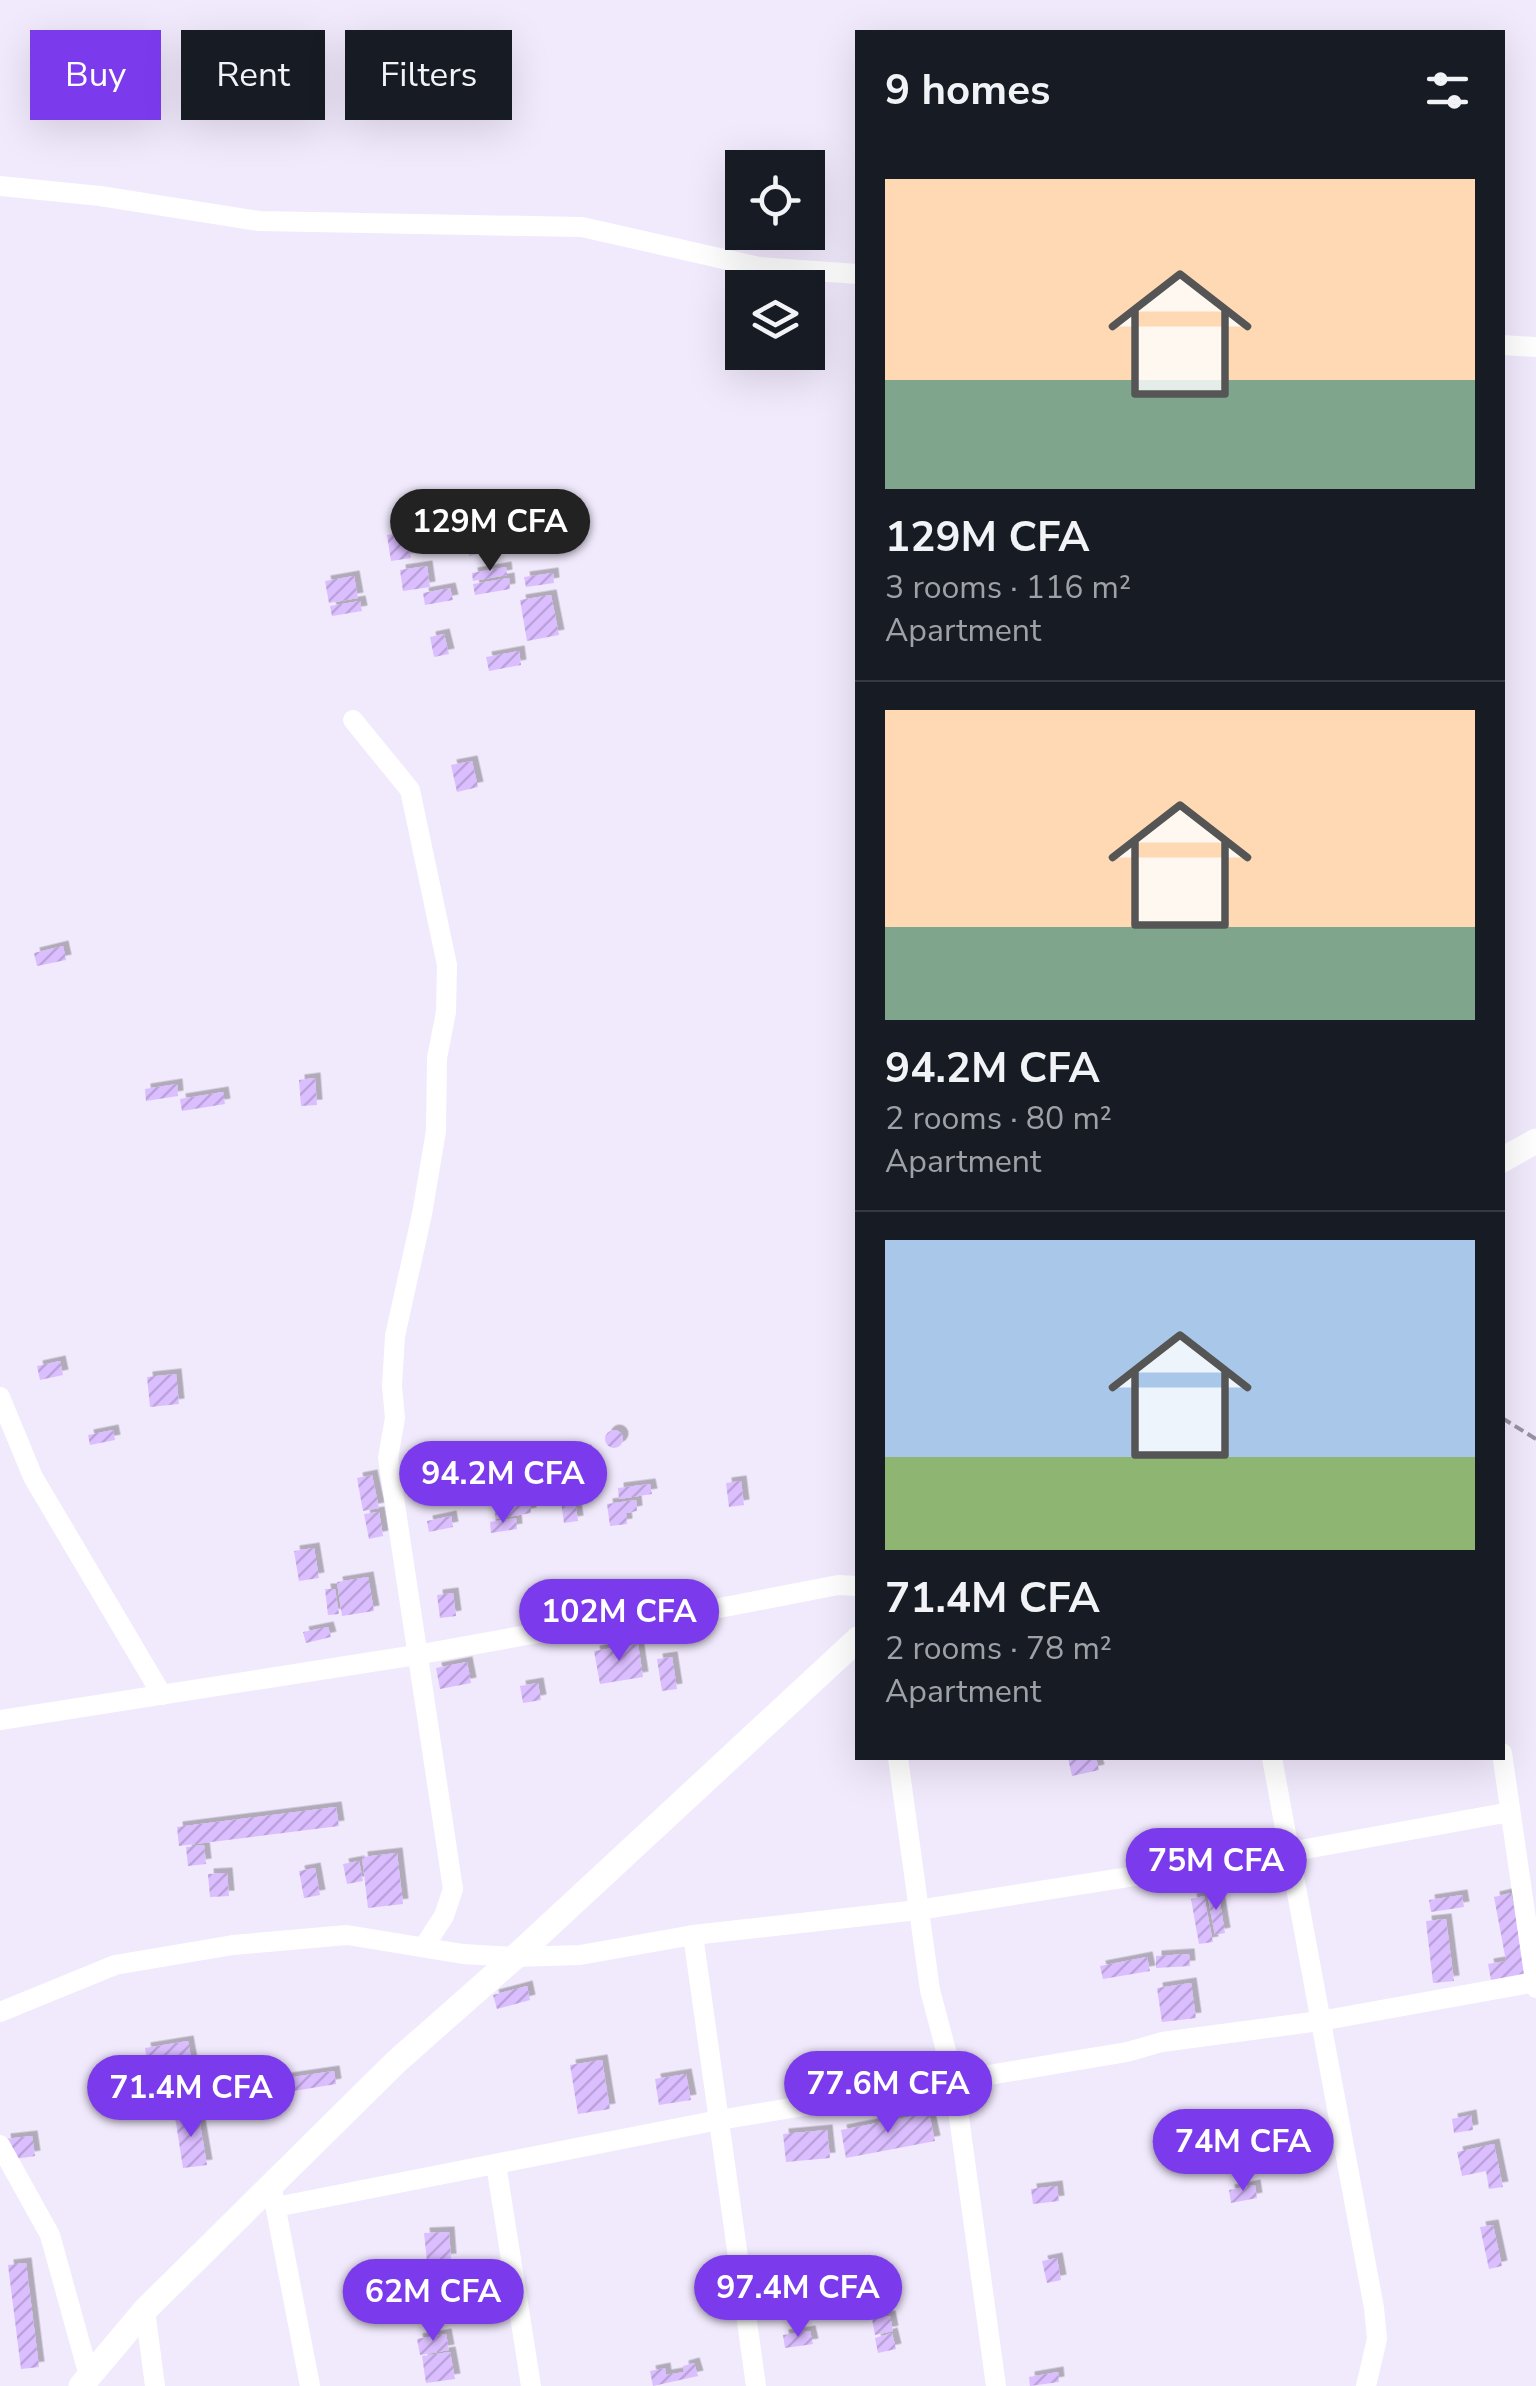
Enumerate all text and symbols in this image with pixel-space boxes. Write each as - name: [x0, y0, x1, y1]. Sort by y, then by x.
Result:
- chip: Buy: [30, 30, 161, 120]
- chip: Rent: [181, 30, 325, 120]
- chip: Filters: [345, 30, 512, 120]
- text: 9 homes: [885, 62, 1050, 119]
- icon: filters: [1420, 63, 1475, 118]
- map controls: [725, 150, 825, 370]
- button: locate: [725, 150, 825, 250]
- icon: home: [1090, 244, 1270, 424]
- button: layers: [725, 270, 825, 370]
- pin: 129M CFA: [387, 489, 593, 574]
- text: 129M CFA: [412, 500, 568, 543]
- text: 129M CFA: [885, 509, 1089, 566]
- text: 3 rooms · 116 m²: [885, 566, 1131, 609]
- text: Apartment: [885, 609, 1041, 652]
- icon: home: [1090, 775, 1270, 955]
- text: 94.2M CFA: [885, 1040, 1100, 1097]
- text: 2 rooms · 80 m²: [885, 1097, 1112, 1140]
- text: Apartment: [885, 1140, 1041, 1183]
- icon: home: [1090, 1305, 1270, 1485]
- pin: 94.2M CFA: [389, 1441, 617, 1526]
- text: 94.2M CFA: [421, 1452, 585, 1495]
- text: 71.4M CFA: [885, 1570, 1100, 1627]
- pin: 102M CFA: [516, 1579, 722, 1664]
- text: 102M CFA: [541, 1590, 697, 1633]
- text: 2 rooms · 78 m²: [885, 1627, 1112, 1670]
- text: Apartment: [885, 1670, 1041, 1713]
- pin: 75M CFA: [1124, 1828, 1308, 1913]
- text: 75M CFA: [1148, 1839, 1284, 1882]
- pin: 77.6M CFA: [774, 2051, 1002, 2136]
- pin: 71.4M CFA: [77, 2055, 305, 2140]
- text: 77.6M CFA: [806, 2062, 970, 2105]
- text: 71.4M CFA: [109, 2066, 273, 2109]
- pin: 74M CFA: [1151, 2109, 1335, 2194]
- text: 74M CFA: [1175, 2120, 1311, 2163]
- pin: 97.4M CFA: [684, 2255, 912, 2340]
- pin: 62M CFA: [341, 2259, 525, 2344]
- text: 97.4M CFA: [716, 2266, 880, 2309]
- text: 62M CFA: [365, 2270, 501, 2313]

